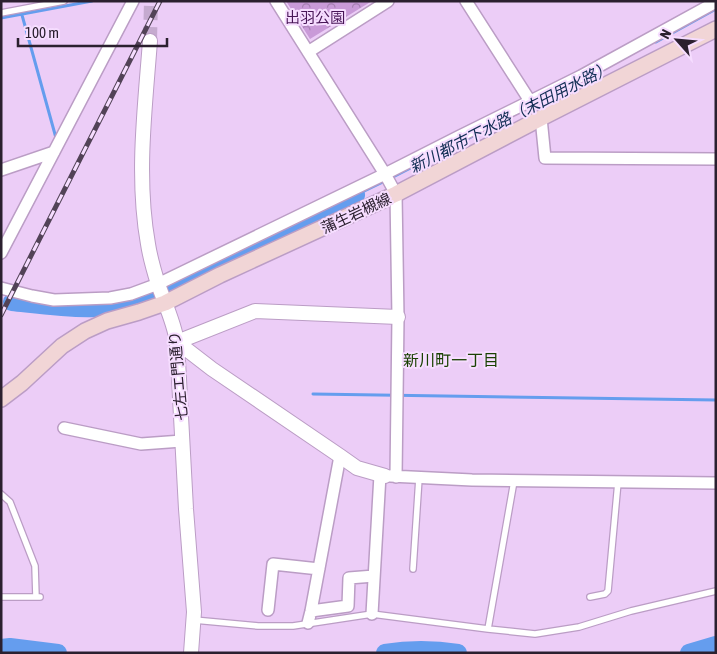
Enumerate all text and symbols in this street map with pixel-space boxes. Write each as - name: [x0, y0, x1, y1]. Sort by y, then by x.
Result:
- park label: 出羽公園: [285, 9, 345, 26]
- scale bar: [18, 15, 166, 47]
- north arrow: [652, 15, 702, 65]
- text: 100 m: [25, 24, 59, 41]
- text: N: [656, 27, 674, 41]
- water label: 新川都市下水路（末田用水路）: [406, 58, 614, 176]
- street label: 蒲生岩槻線: [318, 189, 394, 237]
- street label: 七左エ門通り: [166, 330, 190, 422]
- district label: 新川町一丁目: [403, 351, 499, 369]

